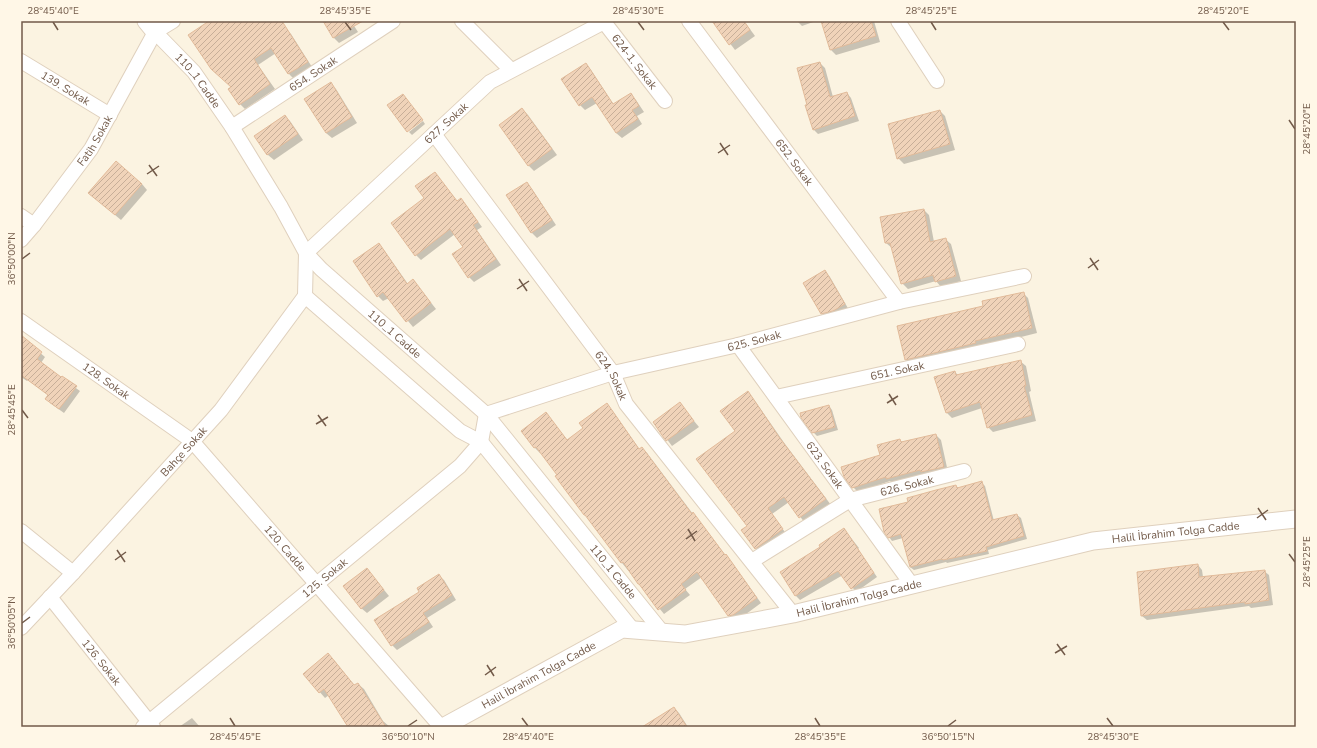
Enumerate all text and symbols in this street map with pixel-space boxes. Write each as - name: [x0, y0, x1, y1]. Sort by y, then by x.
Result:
- text: 28°45'40"E: [27, 4, 79, 18]
- text: 28°45'35"E: [319, 4, 371, 18]
- text: 28°45'30"E: [612, 4, 664, 18]
- text: 28°45'25"E: [905, 4, 957, 18]
- text: 28°45'20"E: [1197, 4, 1249, 18]
- street label: 624-1. Sokak: [608, 31, 661, 93]
- street label: 110_1 Cadde: [171, 50, 224, 112]
- street label: 654. Sokak: [286, 52, 341, 95]
- street label: 139. Sokak: [38, 68, 93, 109]
- street label: 627. Sokak: [421, 99, 472, 148]
- text: 28°45'20"E: [1300, 103, 1314, 155]
- street label: Fatih Sokak: [74, 112, 116, 169]
- street label: 652. Sokak: [772, 136, 817, 189]
- text: 36°50'00"N: [5, 232, 19, 286]
- street label: 110_1 Cadde: [364, 307, 424, 362]
- street label: 625. Sokak: [726, 327, 783, 355]
- street label: 624. Sokak: [591, 348, 631, 403]
- street label: 651. Sokak: [869, 358, 926, 384]
- street label: 128. Sokak: [79, 359, 133, 403]
- text: 28°45'45"E: [5, 384, 19, 436]
- street label: Bahçe Sokak: [157, 423, 211, 480]
- street label: 623. Sokak: [802, 439, 847, 492]
- street label: 626. Sokak: [878, 472, 936, 500]
- street label: Halil İbrahim Tolga Cadde: [1111, 518, 1240, 547]
- street label: 120. Cadde: [261, 522, 309, 575]
- text: 28°45'25"E: [1300, 536, 1314, 588]
- street label: 110_1 Cadde: [586, 541, 640, 603]
- street label: 125. Sokak: [299, 554, 351, 601]
- street label: Halil İbrahim Tolga Cadde: [795, 576, 923, 621]
- text: 36°50'05"N: [5, 596, 19, 650]
- street label: 126. Sokak: [78, 636, 124, 689]
- street label: Halil İbrahim Tolga Cadde: [479, 638, 599, 712]
- text: 28°45'45"E: [209, 730, 261, 744]
- text: 36°50'10"N: [381, 730, 435, 744]
- text: 28°45'40"E: [502, 730, 554, 744]
- text: 28°45'35"E: [794, 730, 846, 744]
- text: 36°50'15"N: [921, 730, 975, 744]
- text: 28°45'30"E: [1087, 730, 1139, 744]

